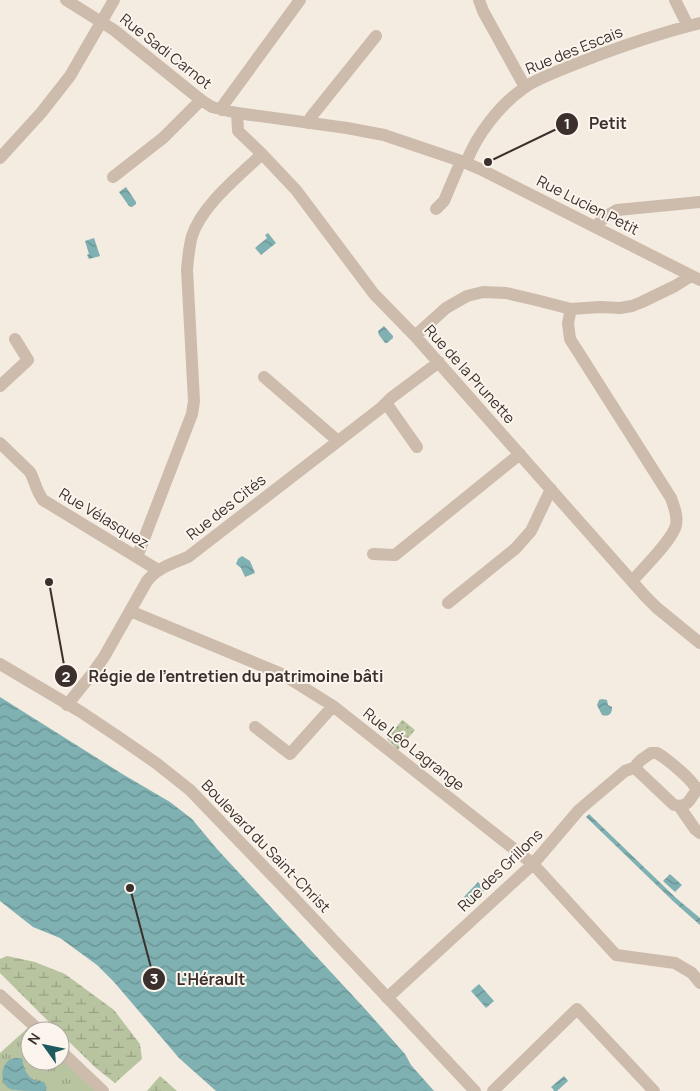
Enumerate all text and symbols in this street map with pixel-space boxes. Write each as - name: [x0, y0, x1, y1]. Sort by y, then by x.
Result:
- street label: Rue Sadi Carnot: [116, 8, 216, 94]
- street label: Rue des Escais: [522, 21, 626, 79]
- callout: Petit: [554, 108, 637, 139]
- text: Petit: [589, 112, 627, 134]
- text: 1: [564, 113, 570, 134]
- street label: Rue Lucien Petit: [533, 170, 643, 240]
- street label: Rue de la Prunette: [420, 320, 520, 428]
- street label: Rue des Cités: [182, 469, 270, 545]
- street label: Rue Vélasquez: [55, 483, 153, 553]
- callout: Régie de l’entretien du patrimoine bâti: [54, 661, 394, 692]
- text: Régie de l’entretien du patrimoine bâti: [89, 665, 383, 687]
- text: 2: [62, 666, 71, 687]
- street label: Rue Léo Lagrange: [359, 703, 469, 795]
- street label: Boulevard du Saint-Christ: [197, 775, 335, 917]
- street label: Rue des Grillons: [453, 824, 547, 916]
- callout: L'Hérault: [142, 964, 256, 995]
- text: 3: [150, 968, 158, 989]
- text: L'Hérault: [177, 968, 245, 990]
- north arrow: [20, 1021, 70, 1071]
- text: N: [23, 1029, 44, 1048]

